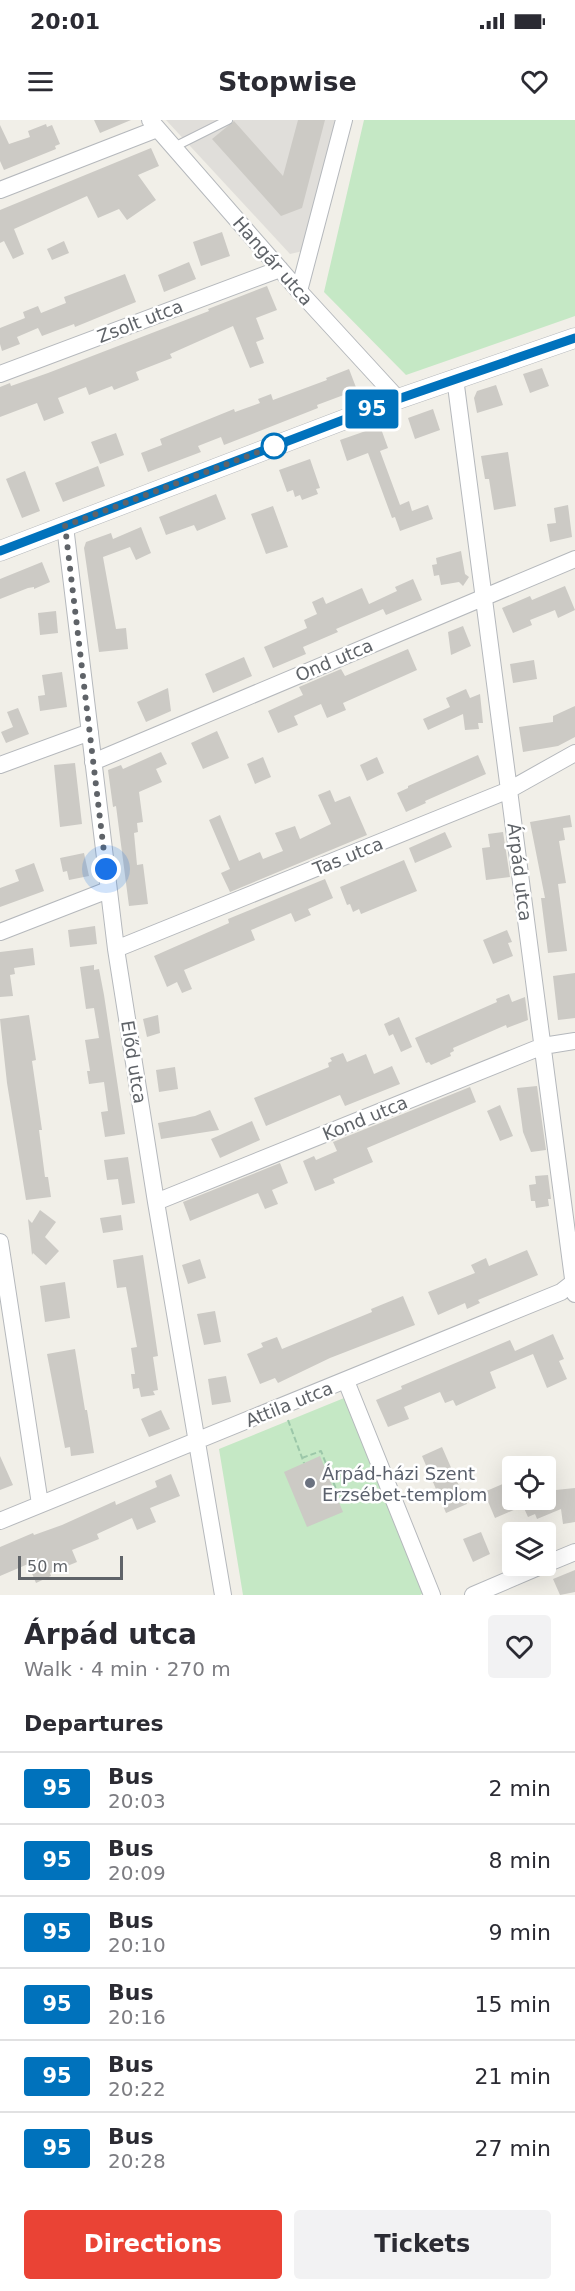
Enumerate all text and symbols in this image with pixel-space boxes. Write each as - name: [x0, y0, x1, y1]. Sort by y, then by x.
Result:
- text: 20:01: [30, 9, 100, 34]
- icon: menu: [24, 65, 57, 98]
- icon: heart: [518, 65, 551, 98]
- text: Stopwise: [218, 66, 357, 97]
- street label: Hangár utca: [229, 212, 317, 310]
- street label: Zsolt utca: [94, 295, 186, 347]
- line badge: 95: [345, 390, 399, 428]
- text: 95: [357, 397, 387, 421]
- unlabelled marker: [261, 433, 287, 459]
- street label: Ond utca: [292, 634, 376, 686]
- street label: Árpád utca: [504, 822, 536, 922]
- street label: Tas utca: [309, 832, 386, 880]
- your location: [91, 854, 121, 884]
- street label: Előd utca: [117, 1019, 151, 1105]
- street label: Kond utca: [319, 1091, 411, 1145]
- street label: Attila utca: [242, 1377, 336, 1431]
- map controls: [502, 1456, 556, 1576]
- button: locate: [502, 1456, 556, 1510]
- place label: Árpád-házi Szent Erzsébet-templom: [322, 1463, 487, 1505]
- marker: Árpád-házi Szent Erzsébet-templom: [303, 1476, 317, 1490]
- button: layers: [502, 1522, 556, 1576]
- scale bar: [18, 1553, 123, 1580]
- text: 50 m: [27, 1557, 68, 1576]
- button: heart: [488, 1615, 551, 1678]
- text: Árpád utca: [24, 1618, 197, 1651]
- text: Walk · 4 min · 270 m: [24, 1657, 231, 1681]
- text: Departures: [24, 1711, 164, 1736]
- text: Bus: [108, 1764, 154, 1789]
- text: 95: [42, 1776, 72, 1800]
- text: 2 min: [489, 1776, 551, 1801]
- text: 20:03: [108, 1789, 166, 1813]
- text: Bus: [108, 1836, 154, 1861]
- text: 95: [42, 1848, 72, 1872]
- text: 8 min: [489, 1848, 551, 1873]
- text: 20:09: [108, 1861, 166, 1885]
- text: Bus: [108, 1908, 154, 1933]
- text: 95: [42, 1920, 72, 1944]
- text: 9 min: [489, 1920, 551, 1945]
- text: 20:10: [108, 1933, 166, 1957]
- text: Bus: [108, 1980, 154, 2005]
- text: 95: [42, 1992, 72, 2016]
- text: 15 min: [475, 1992, 551, 2017]
- text: 20:16: [108, 2005, 166, 2029]
- text: Bus: [108, 2052, 154, 2077]
- text: 95: [42, 2064, 72, 2088]
- text: 21 min: [475, 2064, 551, 2089]
- text: 20:22: [108, 2077, 166, 2101]
- text: Bus: [108, 2124, 154, 2149]
- text: 95: [42, 2136, 72, 2160]
- text: 27 min: [475, 2136, 551, 2161]
- text: 20:28: [108, 2149, 166, 2173]
- button: Directions: [24, 2210, 282, 2279]
- button: Tickets: [294, 2210, 551, 2279]

